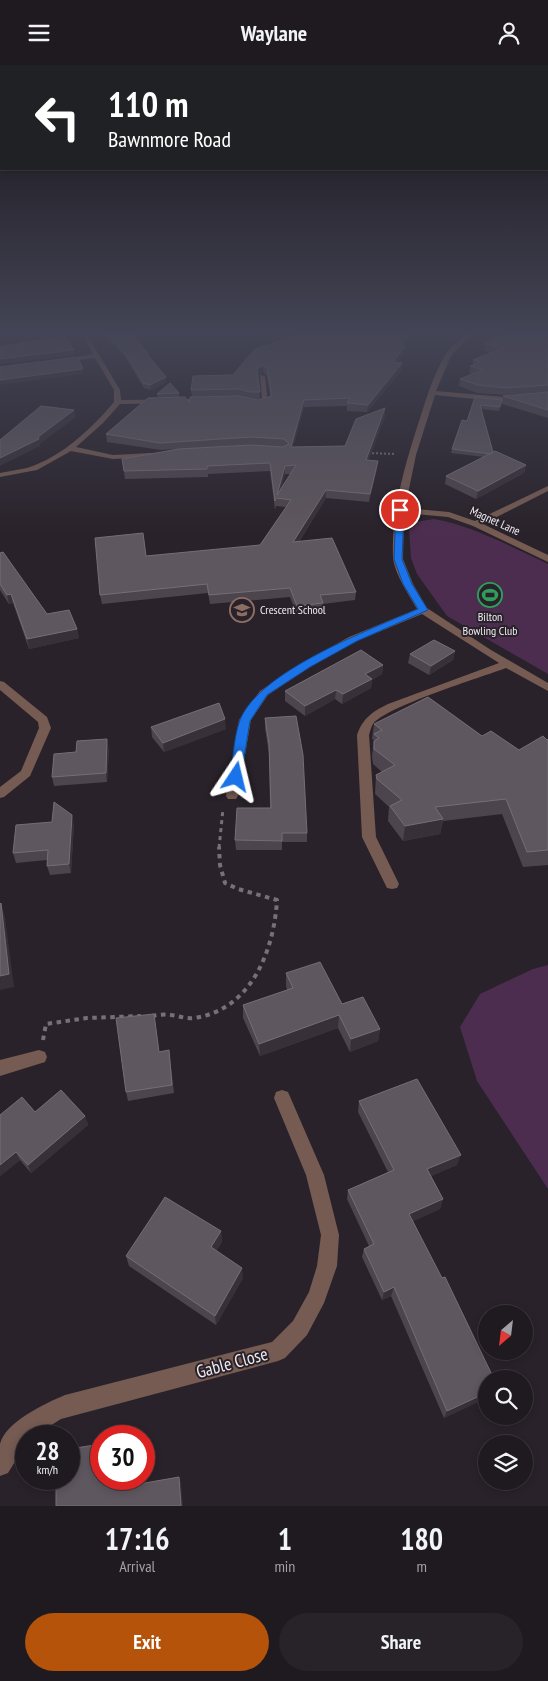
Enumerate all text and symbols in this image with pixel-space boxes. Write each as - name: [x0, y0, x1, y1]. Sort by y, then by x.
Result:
- icon: menu: [25, 19, 53, 47]
- text: Waylane: [241, 19, 307, 47]
- icon: person: [495, 19, 523, 47]
- text: 110 m: [108, 81, 189, 127]
- icon: left: [25, 85, 90, 150]
- text: Bawnmore Road: [108, 125, 231, 153]
- pin: [379, 489, 421, 531]
- icon: arrive: [386, 496, 414, 524]
- street label: Magnet Lane: [468, 503, 523, 538]
- sports icon: Bilton Bowling Club: [477, 582, 503, 608]
- school or university icon: Crescent School: [229, 597, 255, 623]
- place label: Crescent School: [260, 602, 326, 617]
- place label: Bilton Bowling Club: [463, 609, 517, 638]
- position arrow: [209, 750, 261, 802]
- north arrow: [478, 1305, 532, 1360]
- map controls: [478, 1305, 533, 1490]
- street label: Gable Close: [194, 1342, 270, 1383]
- button: search: [478, 1370, 533, 1425]
- speed limit sign: 30: [90, 1425, 155, 1490]
- text: 28: [36, 1435, 59, 1467]
- button: layers: [478, 1435, 533, 1490]
- text: km/h: [37, 1462, 58, 1477]
- text: 17:16: [105, 1519, 170, 1558]
- text: 1: [278, 1519, 292, 1558]
- text: 180: [400, 1519, 443, 1558]
- text: Arrival: [119, 1556, 155, 1576]
- text: min: [274, 1556, 295, 1576]
- text: m: [416, 1556, 427, 1576]
- button: Exit: [25, 1613, 269, 1671]
- button: Share: [279, 1613, 523, 1671]

